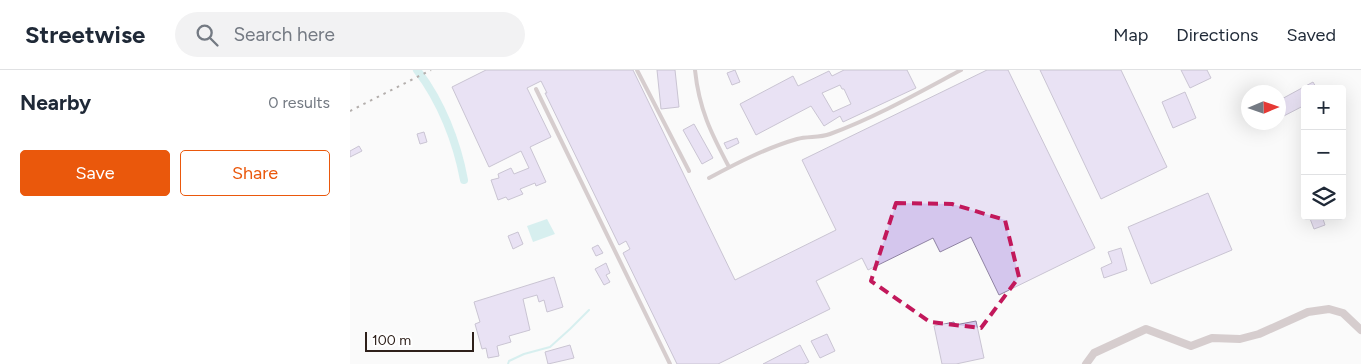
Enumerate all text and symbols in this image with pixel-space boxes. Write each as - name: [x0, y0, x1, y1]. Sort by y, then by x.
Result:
- search box: [175, 12, 525, 57]
- text: Streetwise: [25, 20, 145, 49]
- icon: search: [193, 21, 221, 49]
- text: Search here: [233, 23, 335, 46]
- text: Map: [1113, 24, 1148, 46]
- text: Directions: [1176, 24, 1258, 46]
- text: Saved: [1286, 24, 1336, 46]
- north arrow: [1241, 85, 1286, 130]
- map controls: [1301, 85, 1346, 220]
- button: +: [1301, 85, 1346, 130]
- text: Nearby: [20, 90, 91, 115]
- text: 0 results: [268, 93, 330, 112]
- button: −: [1301, 130, 1346, 175]
- button: Save: [20, 150, 170, 196]
- button: Share: [180, 150, 330, 196]
- button: layers: [1301, 175, 1346, 220]
- scale bar: [365, 329, 474, 352]
- text: 100 m: [372, 332, 411, 349]

